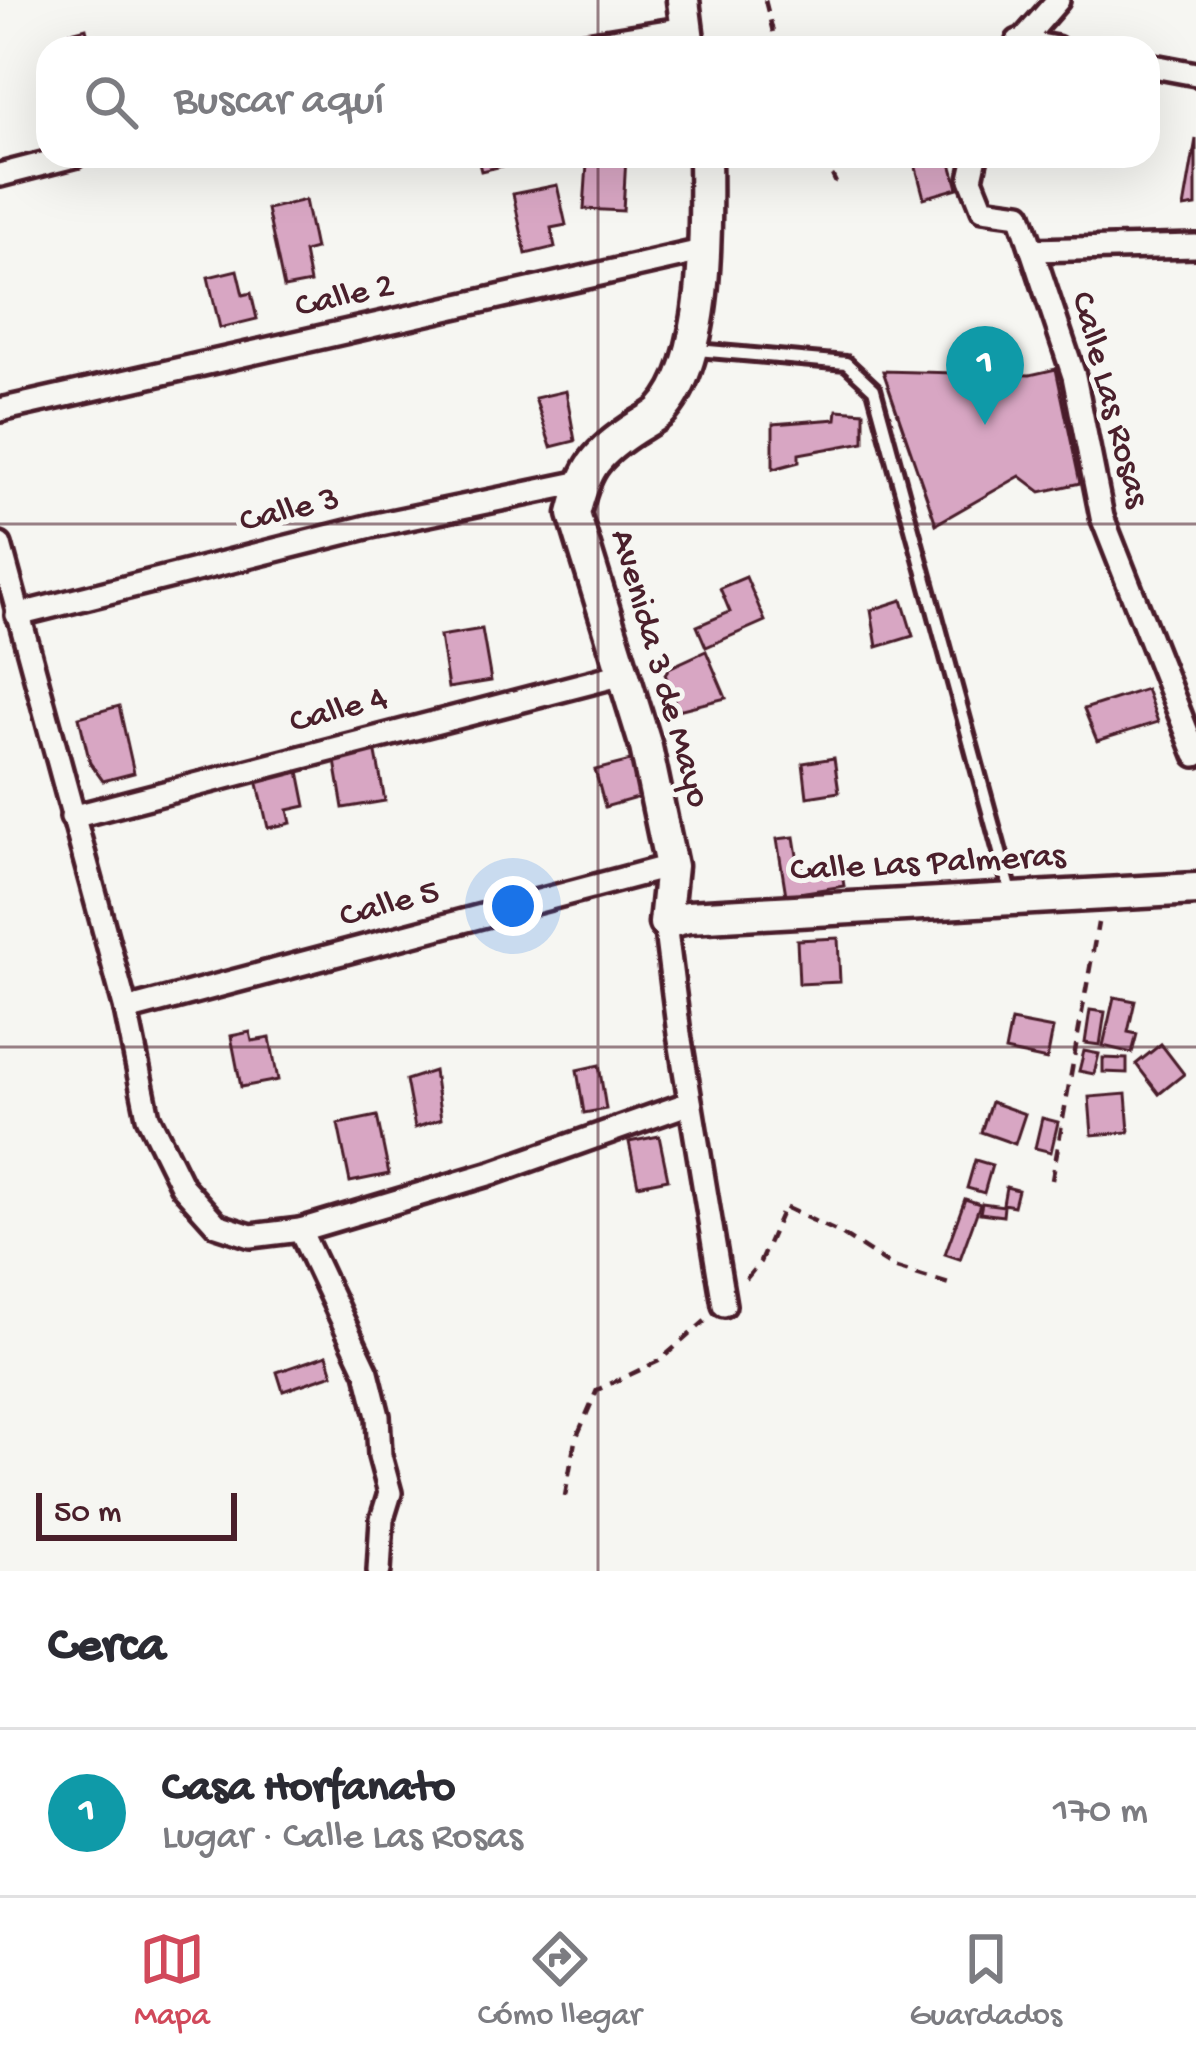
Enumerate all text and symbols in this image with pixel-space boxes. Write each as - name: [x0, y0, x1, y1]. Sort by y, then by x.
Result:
- search box: [36, 36, 1160, 168]
- icon: search: [78, 69, 144, 135]
- text: Buscar aquí: [174, 76, 384, 129]
- street label: Calle 2: [291, 266, 399, 330]
- street label: Calle Las Rosas: [1059, 287, 1158, 514]
- pin: 1: [946, 326, 1024, 425]
- street label: Calle 3: [236, 479, 344, 545]
- street label: Avenida 3 de Mayo: [598, 525, 718, 813]
- street label: Calle 4: [285, 678, 393, 746]
- street label: Calle Las Palmeras: [789, 836, 1068, 894]
- street label: Calle 5: [335, 872, 445, 940]
- your location: [483, 876, 543, 936]
- scale bar: [36, 1487, 237, 1540]
- text: 50 m: [54, 1495, 121, 1533]
- text: Cerca: [48, 1619, 166, 1679]
- text: Casa Horfanato: [162, 1763, 455, 1816]
- text: 1: [79, 1790, 95, 1836]
- text: 170 m: [1053, 1790, 1148, 1836]
- text: Lugar · Calle Las Rosas: [162, 1816, 523, 1862]
- tab: Mapa: [134, 1926, 210, 2036]
- tab: Cómo llegar: [478, 1926, 641, 2036]
- tab: Guardados: [909, 1926, 1062, 2036]

